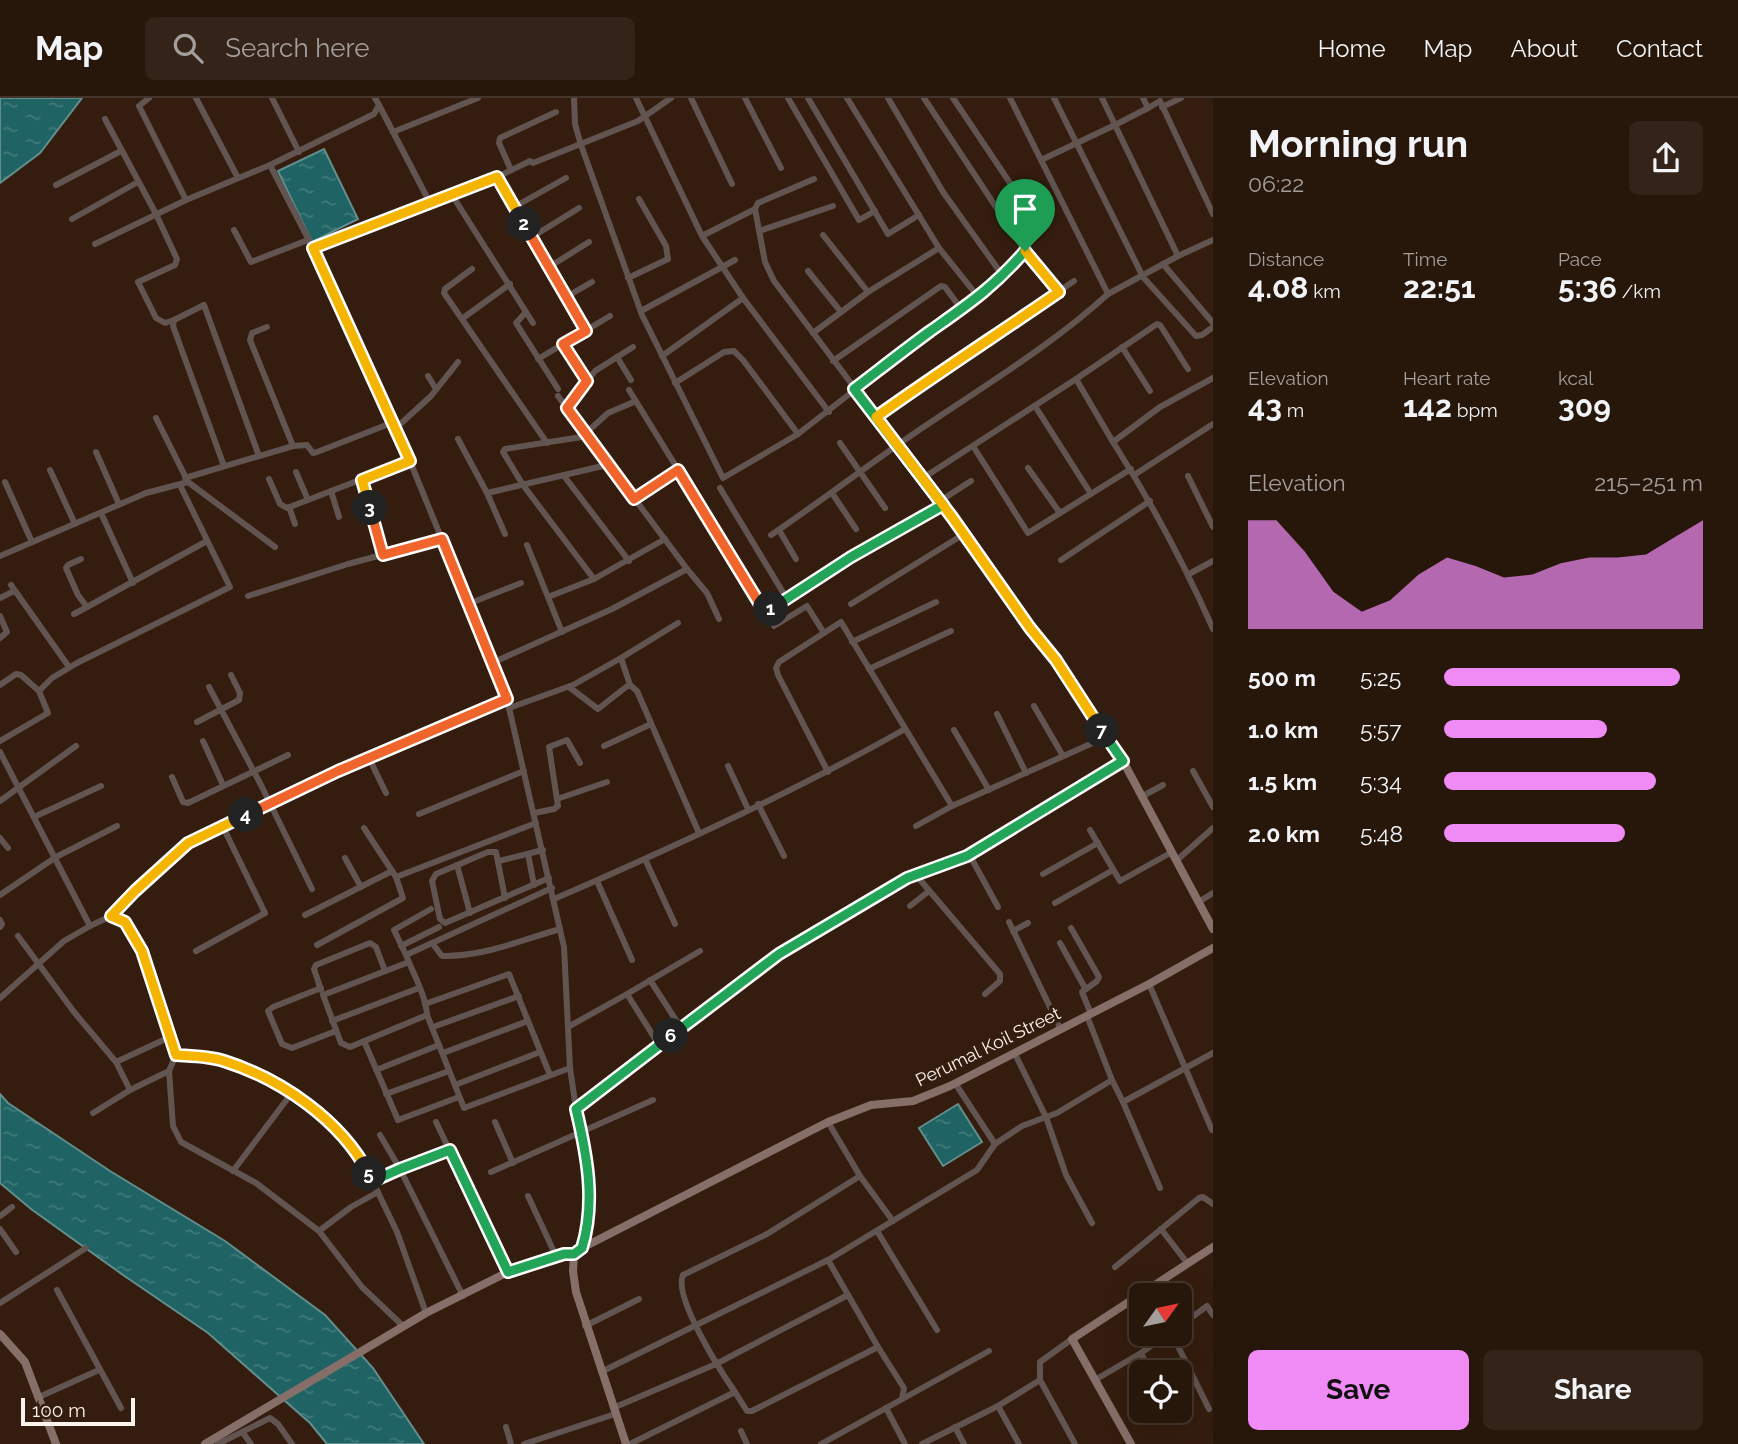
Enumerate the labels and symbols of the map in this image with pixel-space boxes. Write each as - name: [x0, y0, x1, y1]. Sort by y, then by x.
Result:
- pin: [995, 179, 1055, 251]
- pin: 2: [506, 206, 542, 242]
- pin: 3: [352, 490, 388, 526]
- pin: 1: [754, 592, 788, 626]
- pin: 7: [1084, 714, 1120, 748]
- pin: 4: [229, 798, 264, 832]
- street label: Perumal Koil Street: [912, 1002, 1064, 1091]
- pin: 6: [654, 1018, 688, 1054]
- pin: 5: [352, 1156, 386, 1192]
- north arrow: [1129, 1283, 1192, 1346]
- scale bar: [21, 1395, 135, 1427]

